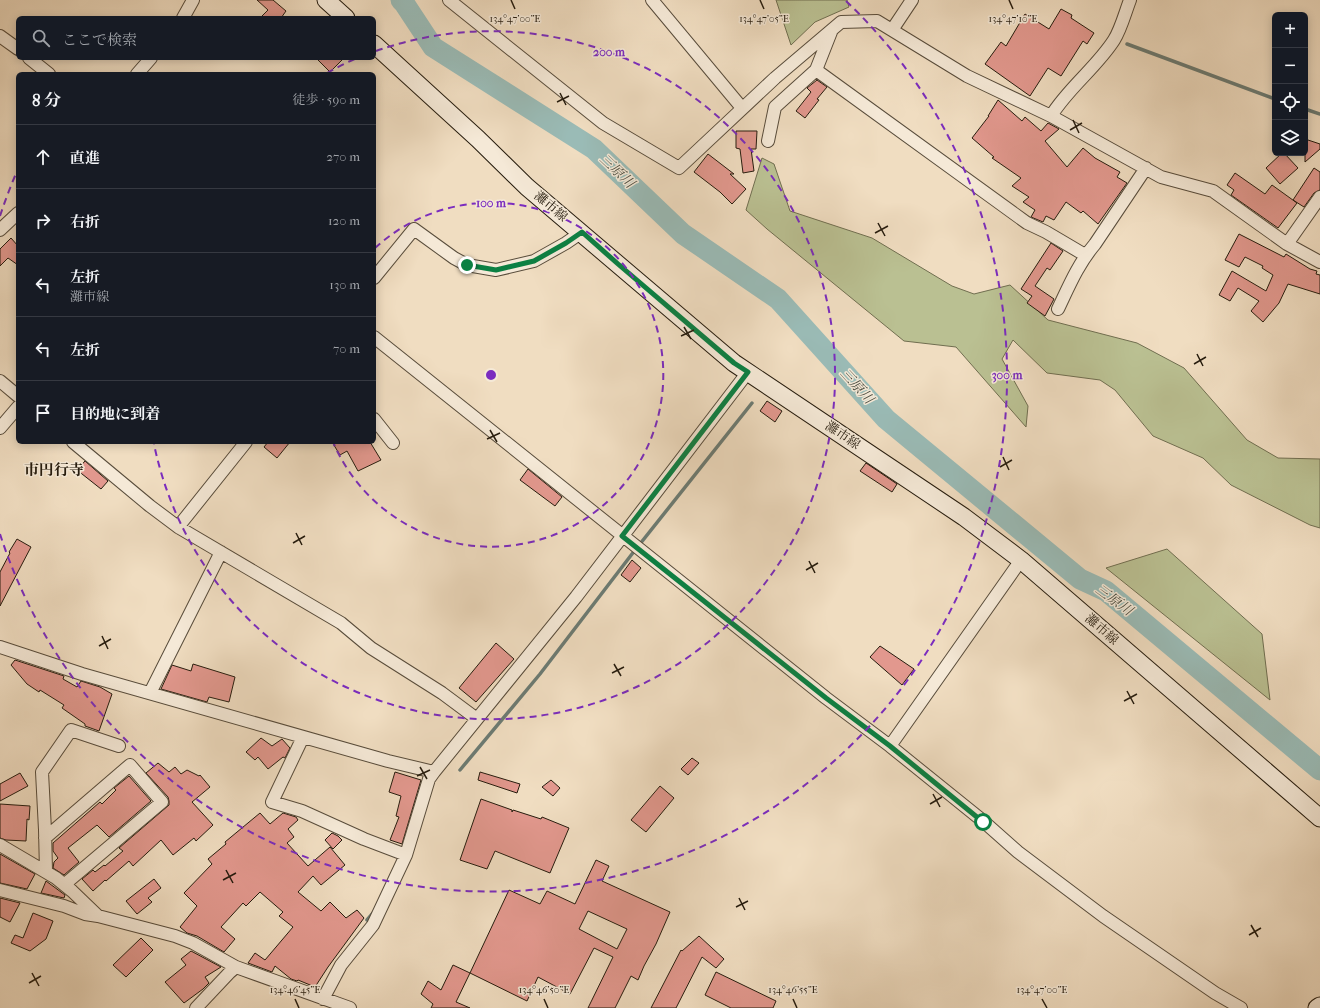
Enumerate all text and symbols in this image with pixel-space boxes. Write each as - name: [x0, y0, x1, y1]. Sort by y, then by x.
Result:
- map controls: [1272, 12, 1308, 156]
- button: +: [1272, 12, 1308, 48]
- text: 134°47'00"E: [490, 13, 540, 25]
- text: 134°47'05"E: [739, 13, 789, 25]
- text: 134°47'10"E: [989, 13, 1037, 25]
- search box: [16, 16, 376, 60]
- icon: search: [30, 27, 52, 49]
- text: ここで検索: [62, 31, 137, 49]
- text: 200 m: [593, 45, 626, 59]
- button: −: [1272, 48, 1308, 84]
- button: locate: [1272, 84, 1308, 120]
- text: 8 分: [32, 90, 61, 110]
- text: 徒歩 · 590 m: [293, 92, 360, 107]
- button: layers: [1272, 120, 1308, 156]
- icon: ahead: [32, 146, 54, 168]
- text: 直進: [70, 149, 100, 167]
- text: 270 m: [326, 149, 360, 164]
- water label: 三原川: [596, 150, 639, 193]
- street label: 灘市線: [531, 188, 571, 224]
- text: 100 m: [476, 196, 507, 210]
- icon: right: [32, 210, 54, 232]
- text: 右折: [70, 213, 100, 231]
- text: 120 m: [328, 213, 360, 228]
- route end: [458, 256, 476, 274]
- text: 左折: [70, 268, 100, 286]
- icon: left: [32, 274, 54, 296]
- text: 130 m: [329, 277, 360, 292]
- text: 灘市線: [70, 289, 109, 304]
- icon: left: [32, 338, 54, 360]
- text: 左折: [70, 341, 100, 359]
- text: 70 m: [333, 341, 360, 356]
- water label: 三原川: [837, 365, 879, 409]
- centre of rings: [484, 368, 498, 382]
- text: 300 m: [992, 368, 1023, 383]
- icon: arrive: [32, 402, 54, 424]
- text: 目的地に到着: [70, 405, 160, 423]
- street label: 灘市線: [823, 418, 863, 452]
- district label: 市円行寺: [24, 461, 84, 479]
- water label: 三原川: [1092, 581, 1138, 620]
- street label: 灘市線: [1082, 611, 1122, 647]
- route start: [974, 813, 992, 831]
- text: 134°46'45"E: [270, 984, 320, 996]
- text: 134°46'50"E: [519, 984, 569, 996]
- text: 134°46'55"E: [768, 984, 818, 996]
- text: 134°47'00"E: [1017, 984, 1067, 996]

